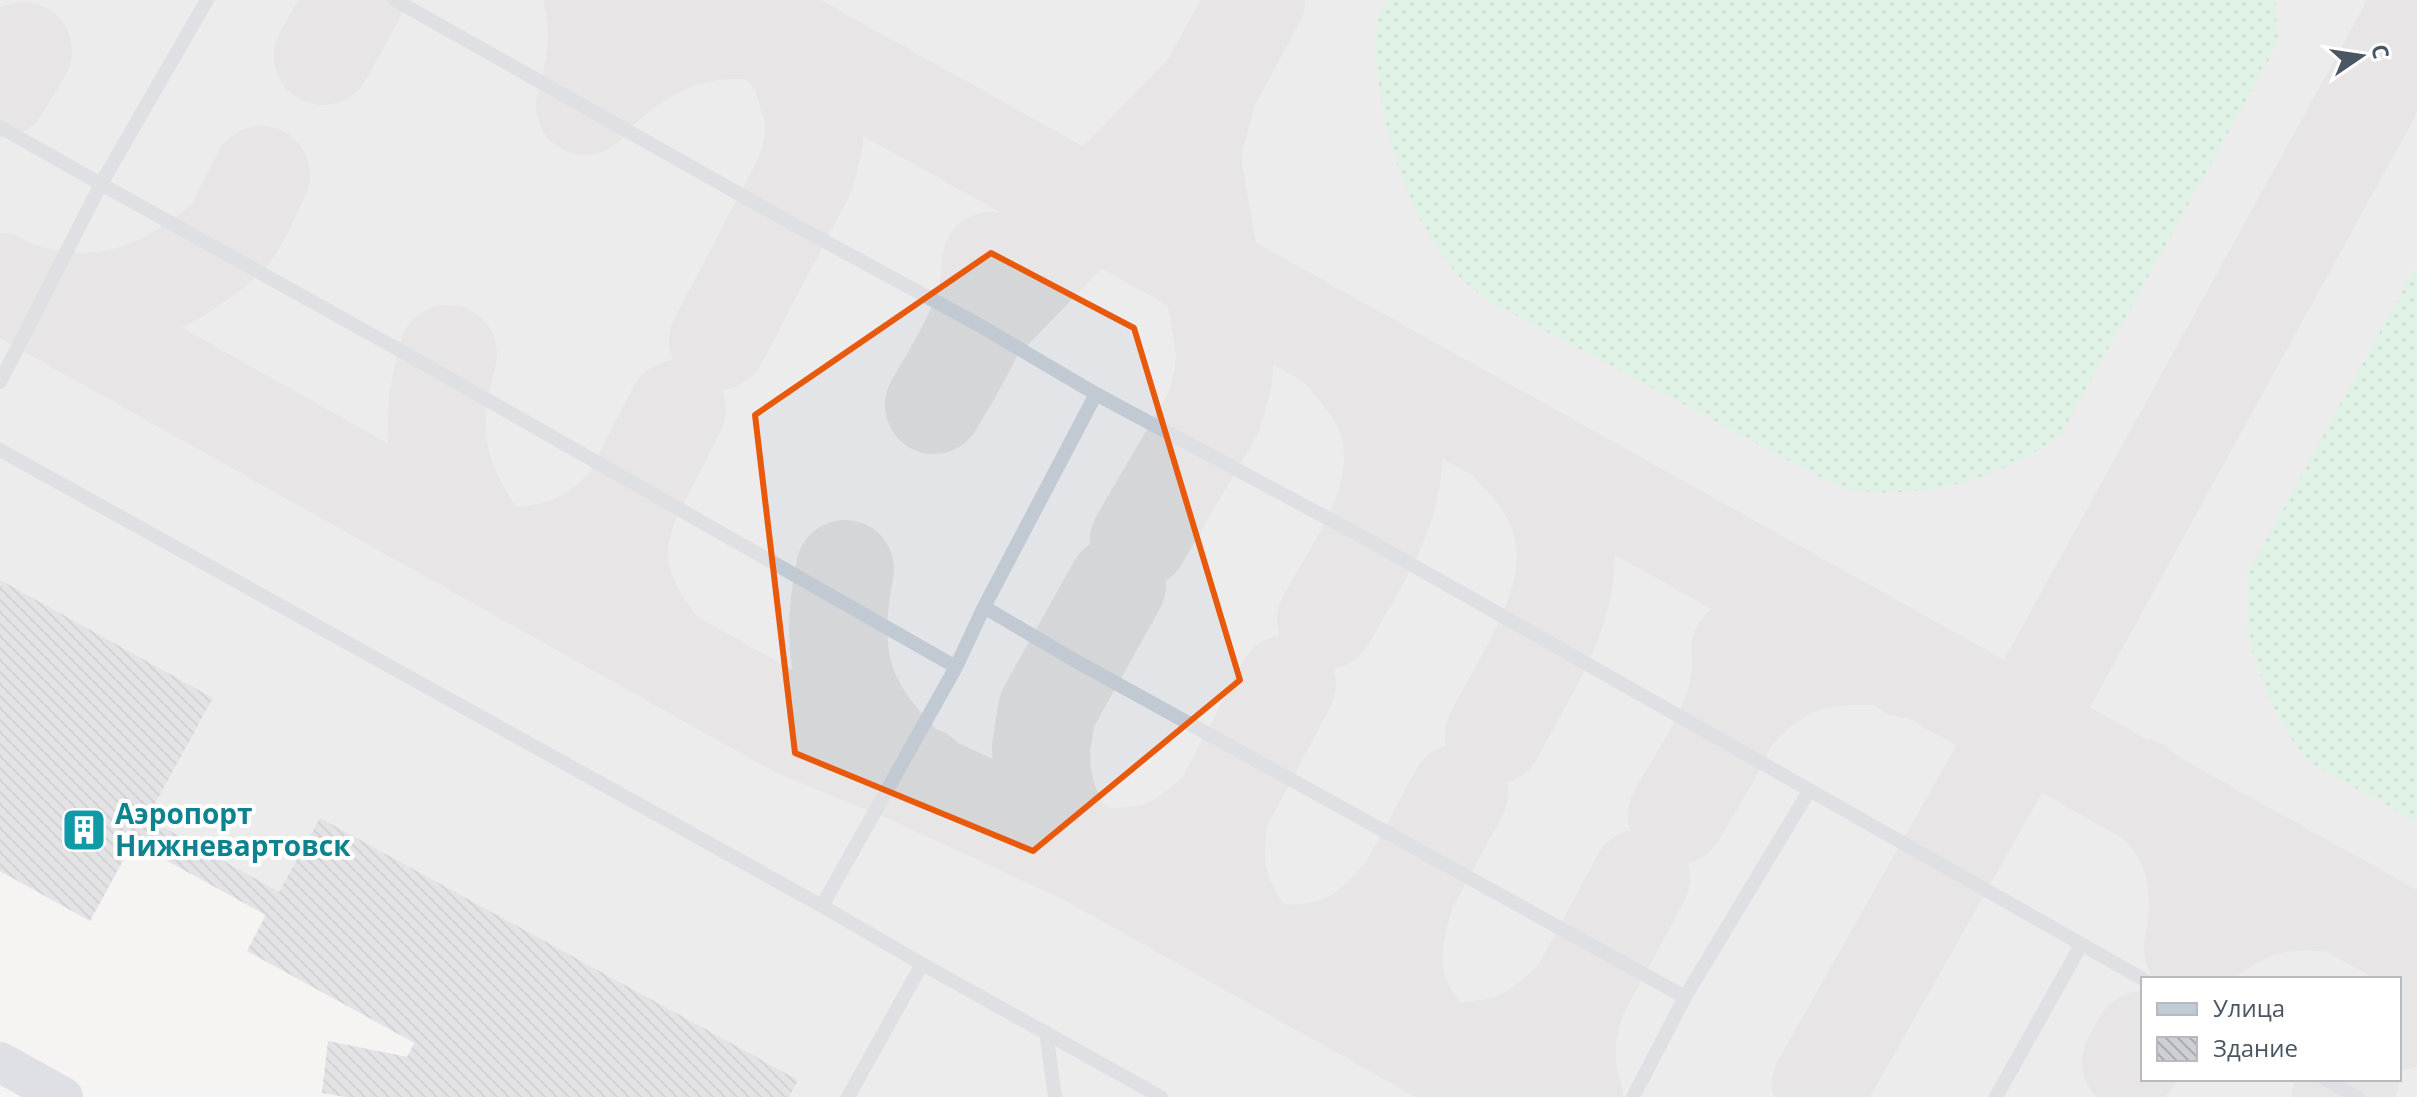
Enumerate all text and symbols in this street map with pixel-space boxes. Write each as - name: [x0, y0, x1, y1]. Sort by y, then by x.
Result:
- north arrow: [2321, 16, 2401, 96]
- text: С: [2365, 41, 2398, 61]
- place label: Аэропорт Нижневартовск: [115, 794, 351, 864]
- building icon: Аэропорт Нижневартовск: [60, 806, 108, 854]
- legend: [2141, 977, 2401, 1081]
- text: Улица: [2213, 991, 2285, 1024]
- text: Здание: [2213, 1031, 2298, 1064]

